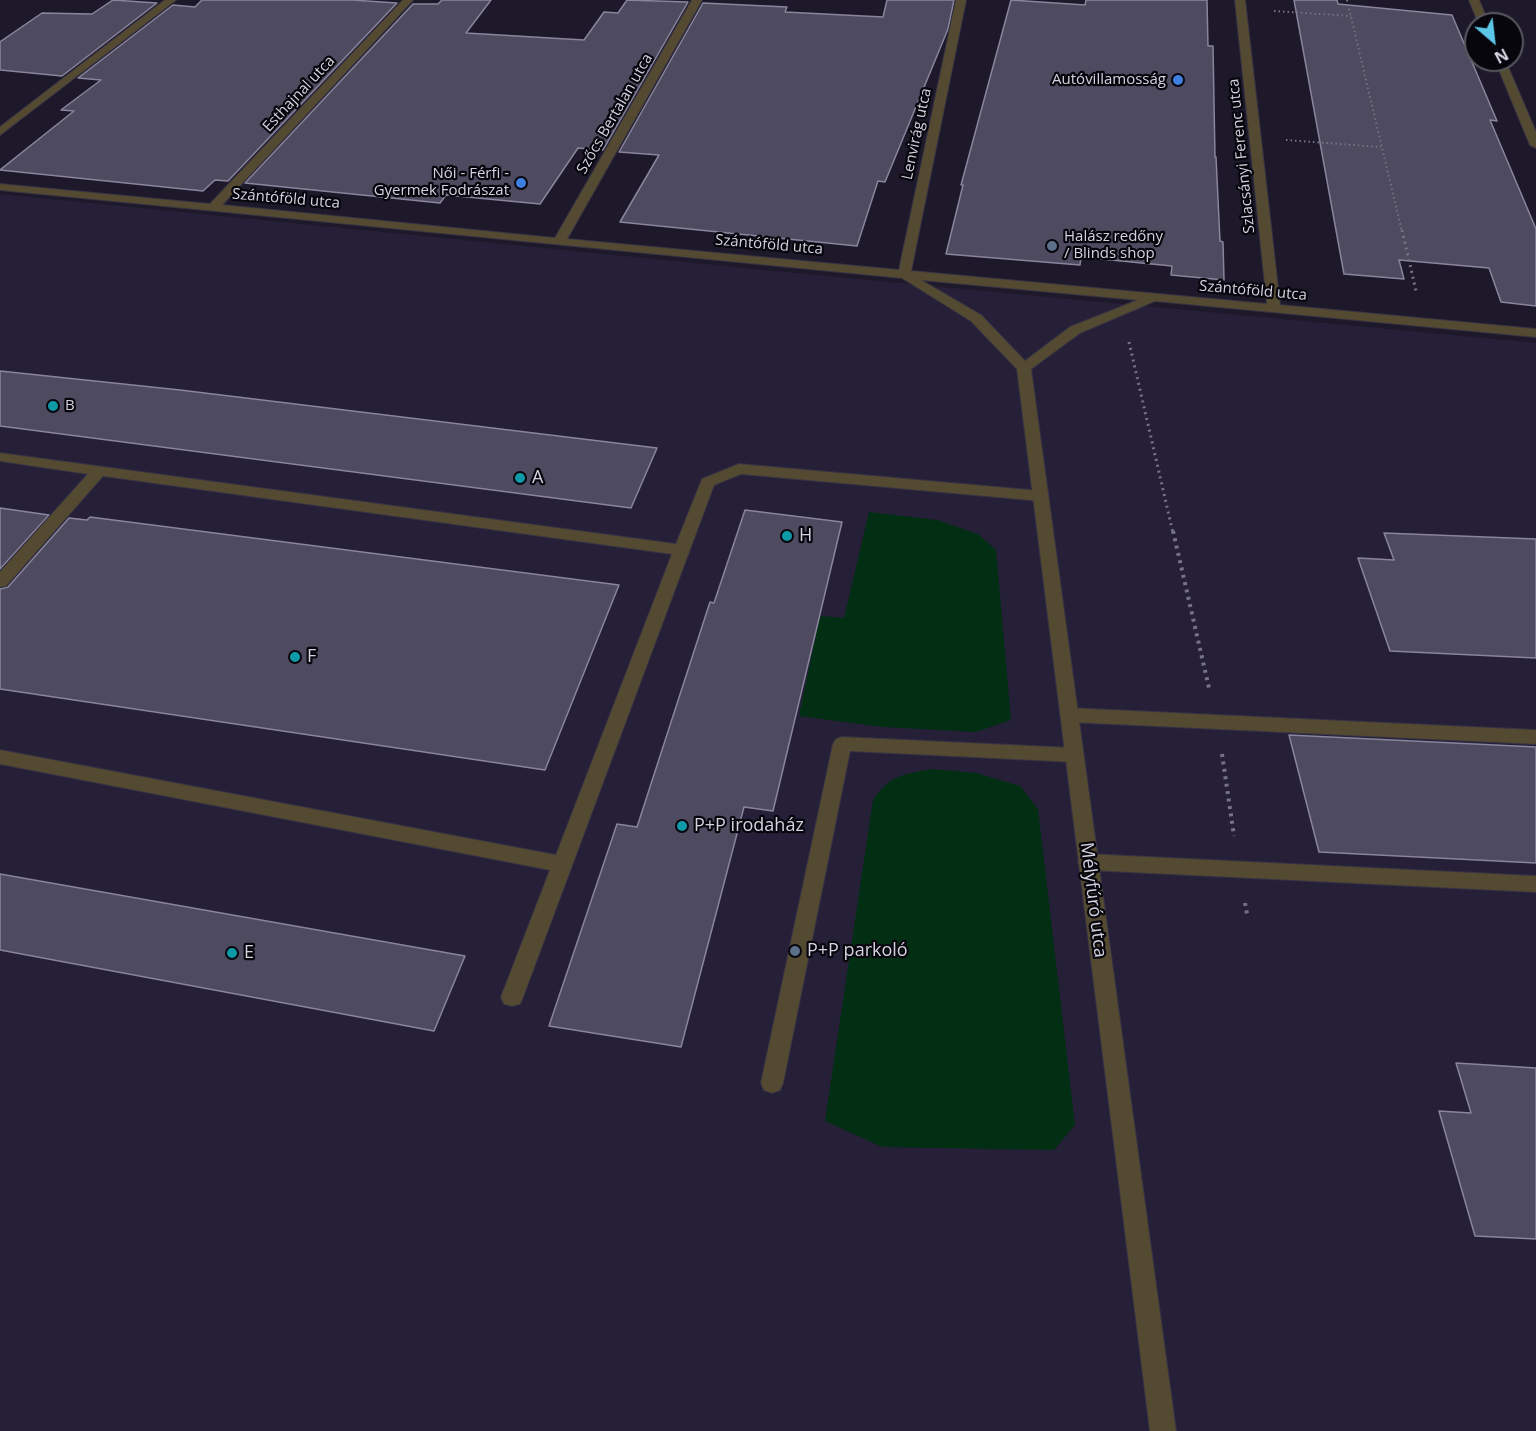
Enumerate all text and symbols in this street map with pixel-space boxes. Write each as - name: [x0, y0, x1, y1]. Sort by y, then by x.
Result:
- north arrow: [1464, 12, 1524, 72]
- text: N: [1491, 43, 1512, 69]
- street label: Szőcs Bertalan utca: [573, 51, 657, 177]
- street label: Esthajnal utca: [259, 52, 339, 136]
- place label: Autóvillamosság: [1052, 71, 1166, 89]
- marker: Autóvillamosság: [1171, 73, 1185, 87]
- street label: Szlacsányi Ferenc utca: [1225, 78, 1259, 234]
- street label: Lenvirág utca: [898, 86, 936, 182]
- place label: Női - Férfi - Gyermek Fodrászat: [374, 165, 509, 200]
- marker: Női - Férfi - Gyermek Fodrászat: [514, 176, 528, 190]
- street label: Szántóföld utca: [231, 185, 341, 213]
- place label: Halász redőny / Blinds shop: [1064, 228, 1163, 263]
- street label: Szántóföld utca: [714, 231, 824, 259]
- marker: Halász redőny / Blinds shop: [1045, 239, 1059, 253]
- street label: Szántóföld utca: [1198, 277, 1308, 305]
- place label: B: [65, 397, 75, 415]
- marker: B: [46, 399, 60, 413]
- place label: A: [532, 467, 543, 489]
- marker: A: [513, 471, 527, 485]
- place label: H: [799, 525, 812, 547]
- marker: H: [780, 529, 794, 543]
- place label: F: [307, 646, 316, 668]
- marker: F: [288, 650, 302, 664]
- place label: P+P irodaház: [694, 815, 804, 837]
- marker: P+P irodaház: [675, 819, 689, 833]
- street label: Mélyfúró utca: [1075, 841, 1111, 959]
- place label: P+P parkoló: [807, 940, 908, 962]
- place label: E: [244, 942, 254, 964]
- marker: P+P parkoló: [788, 944, 802, 958]
- marker: E: [225, 946, 239, 960]

